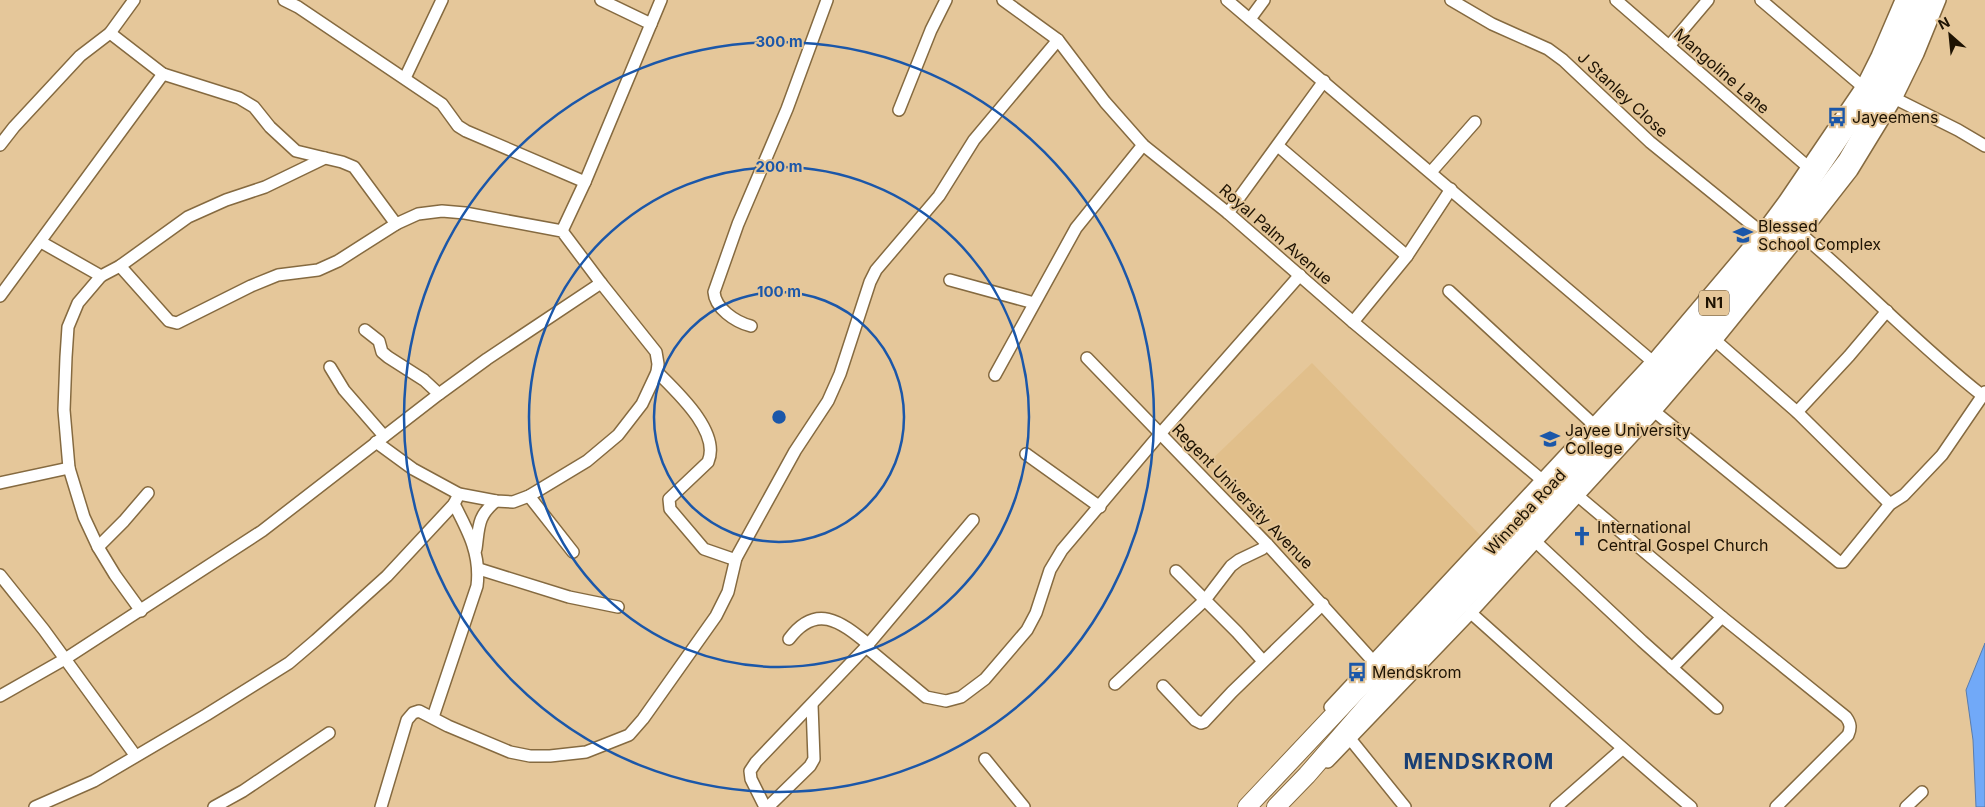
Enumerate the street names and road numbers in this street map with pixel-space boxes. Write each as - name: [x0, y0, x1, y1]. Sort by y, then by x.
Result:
- street label: Mangoline Lane: [1670, 24, 1774, 118]
- street label: J Stanley Close: [1573, 47, 1673, 141]
- street label: Royal Palm Avenue: [1215, 179, 1337, 289]
- road number: N1: [1699, 290, 1729, 316]
- street label: Regent University Avenue: [1168, 419, 1318, 573]
- street label: Winneba Road: [1480, 465, 1570, 559]

